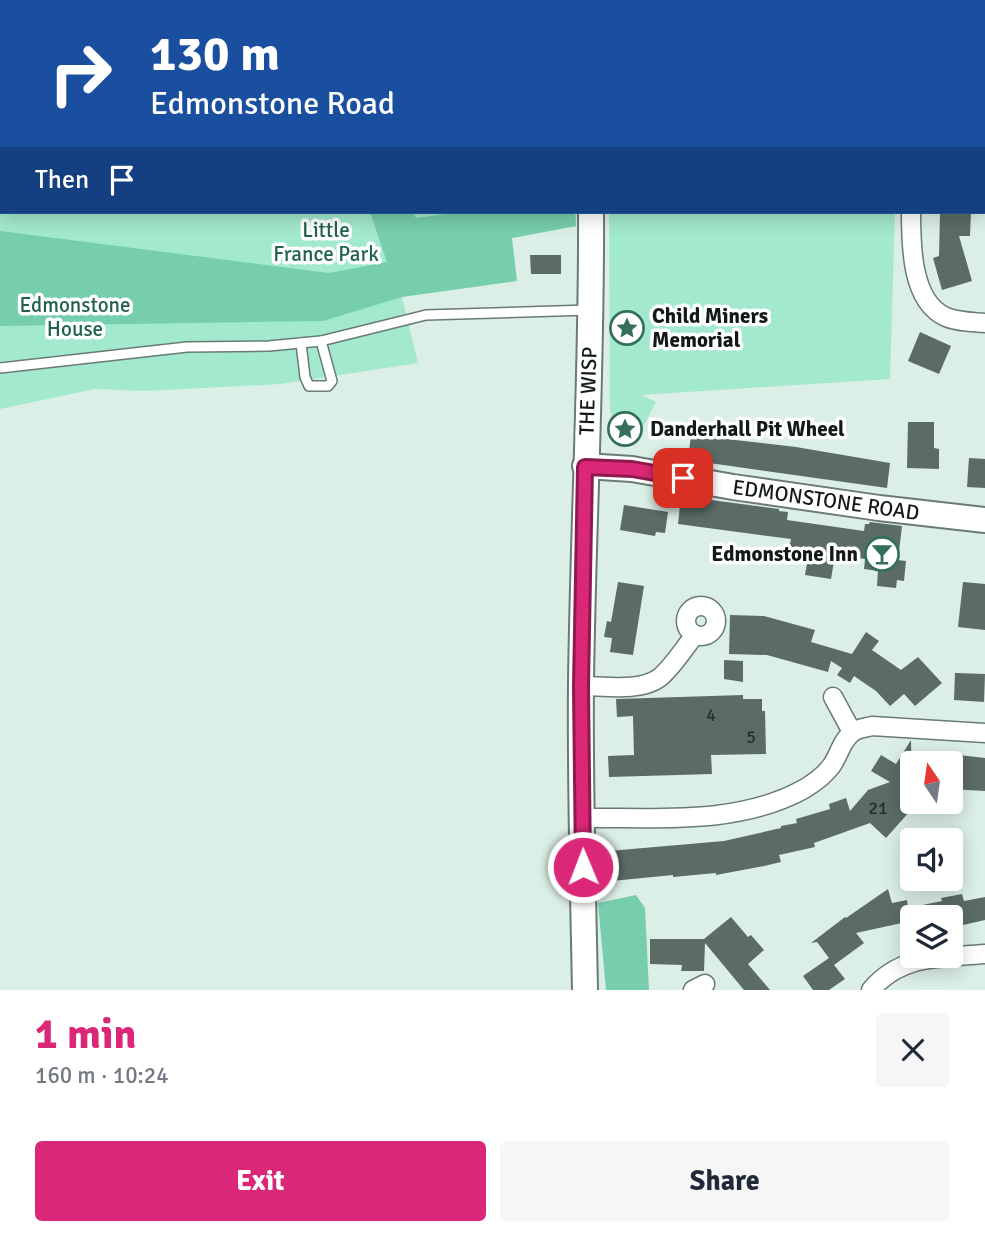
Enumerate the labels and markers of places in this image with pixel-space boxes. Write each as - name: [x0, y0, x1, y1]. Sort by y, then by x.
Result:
- place label: Child Miners Memorial: [652, 303, 768, 353]
- place icon: Child Miners Memorial: [608, 309, 646, 347]
- place icon: Danderhall Pit Wheel: [606, 410, 644, 448]
- place label: Danderhall Pit Wheel: [650, 416, 845, 442]
- pin: [653, 448, 713, 508]
- bar icon: Edmonstone Inn: [863, 535, 901, 573]
- place label: Edmonstone Inn: [711, 541, 858, 567]

